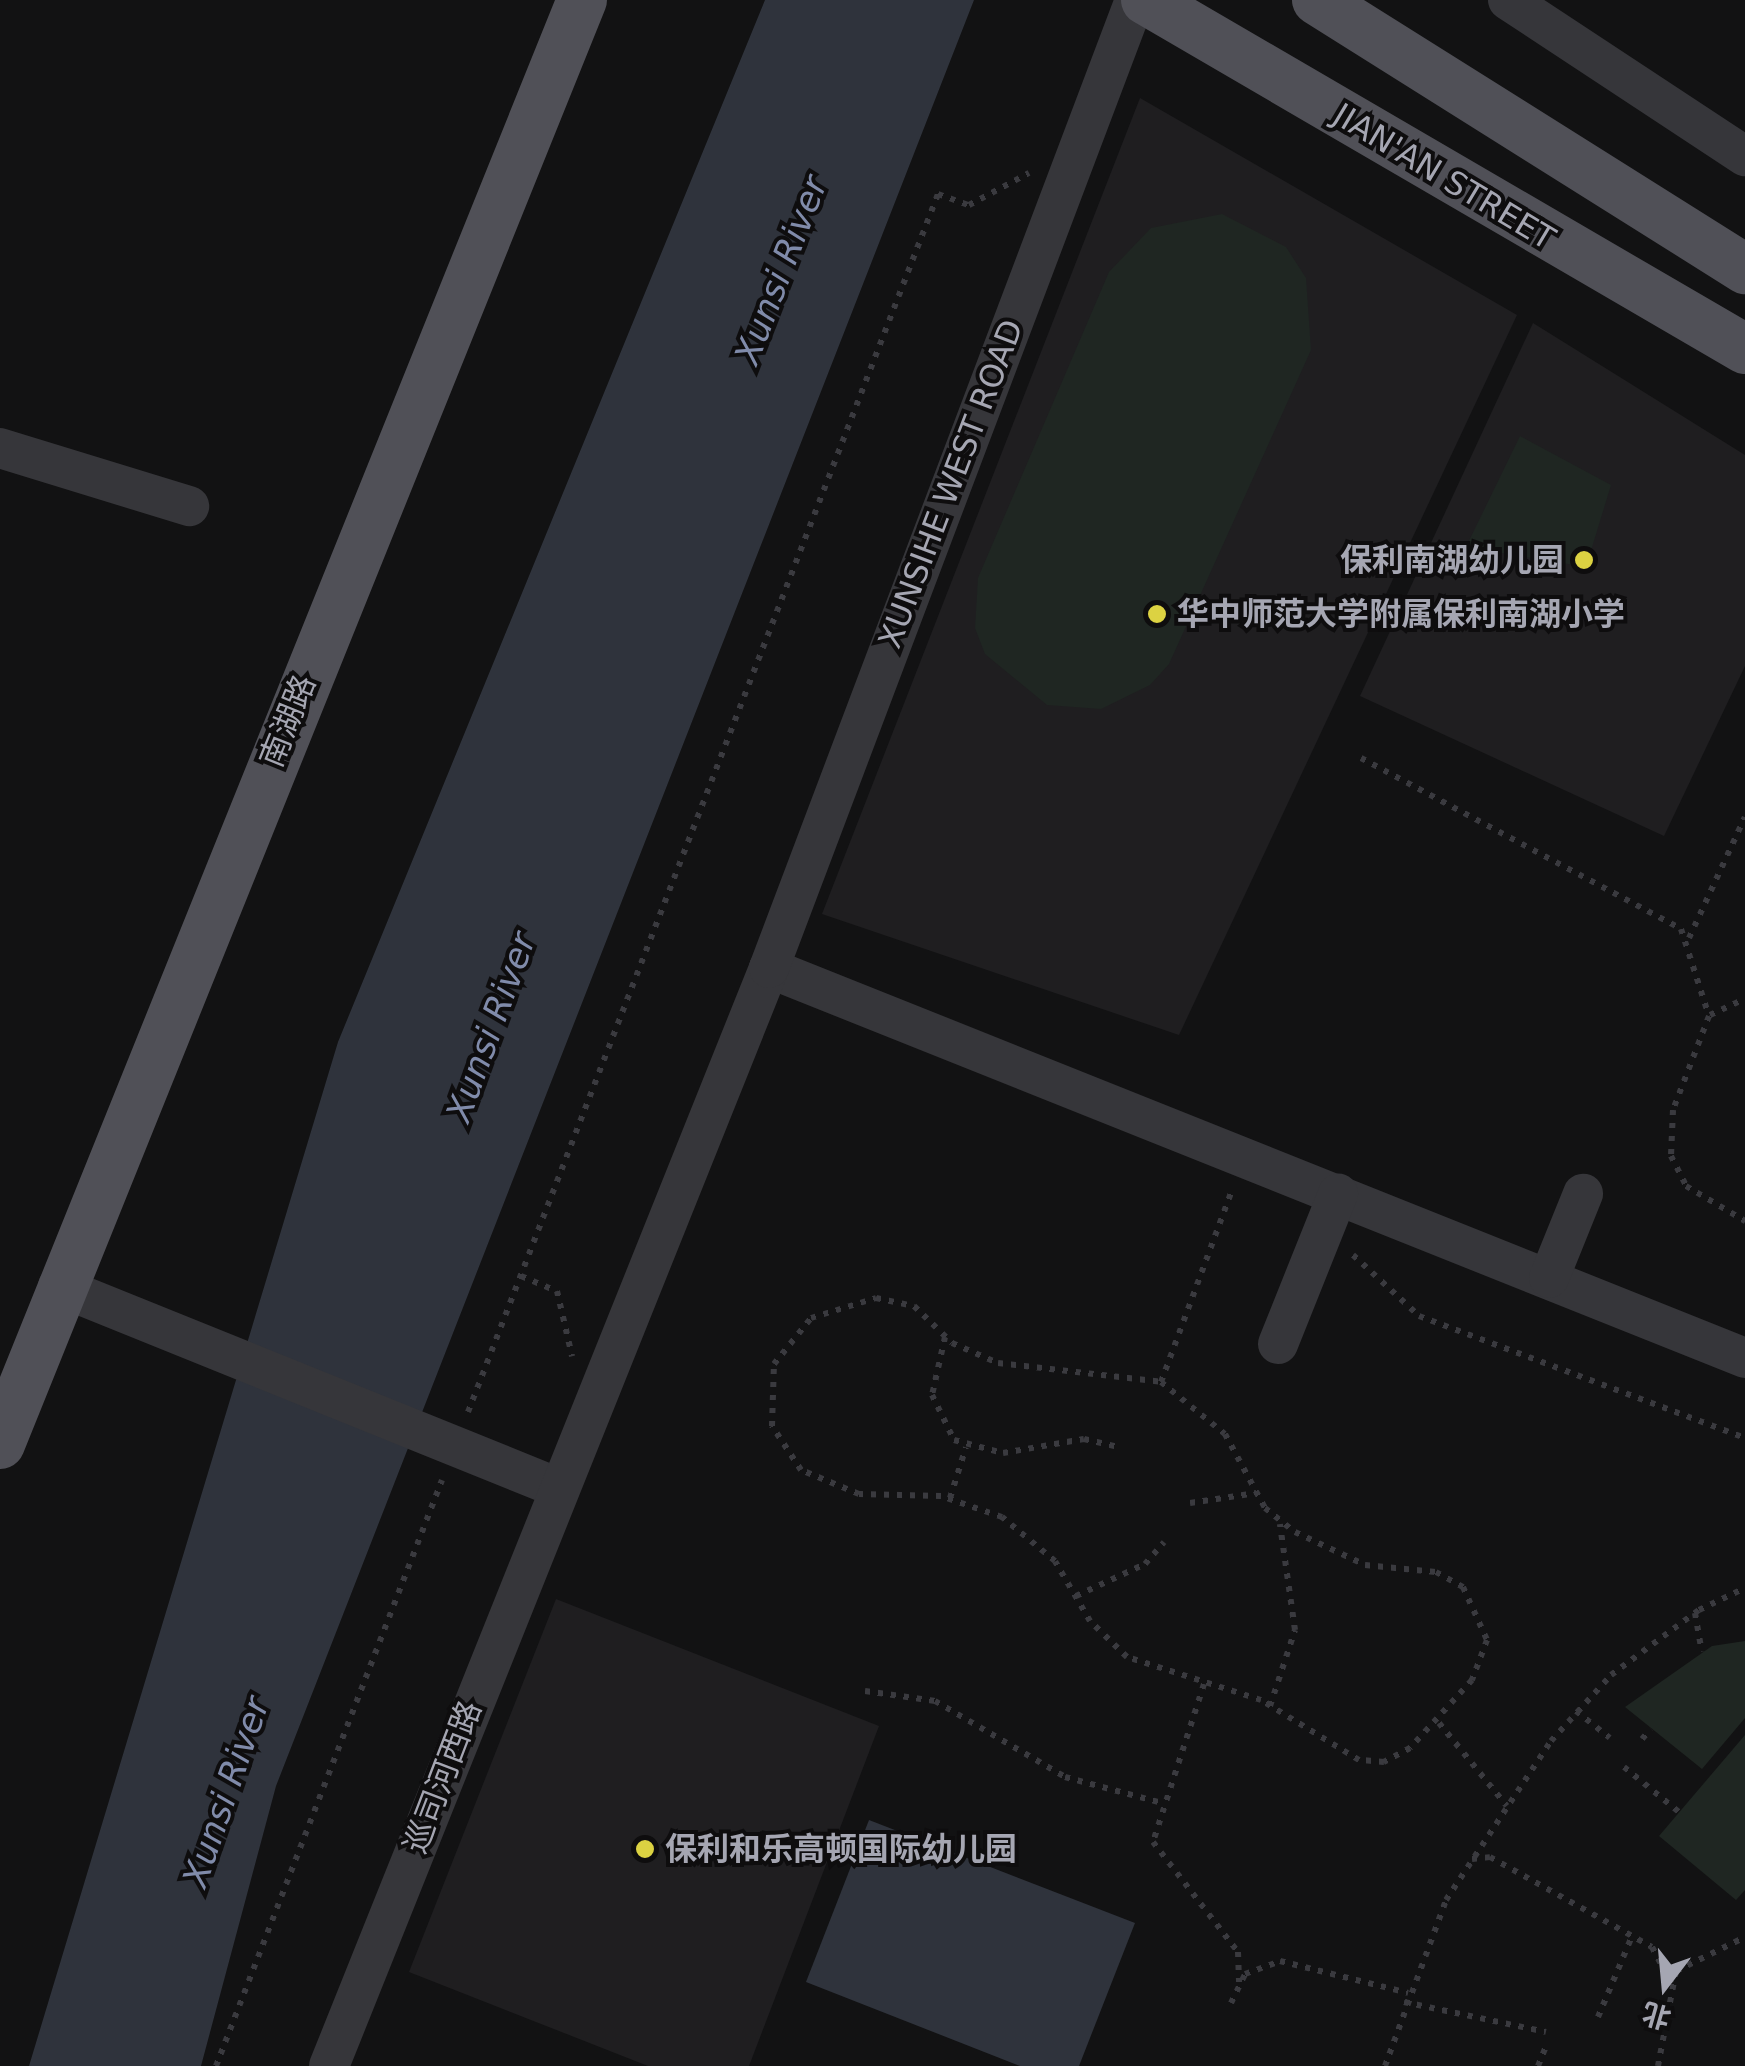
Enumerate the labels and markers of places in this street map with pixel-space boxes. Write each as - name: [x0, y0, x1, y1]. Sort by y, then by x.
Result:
- place label: 保利南湖幼儿园: [1340, 541, 1564, 579]
- marker: 保利南湖幼儿园: [1573, 549, 1595, 571]
- place label: 华中师范大学附属保利南湖小学: [1177, 595, 1625, 633]
- marker: 华中师范大学附属保利南湖小学: [1146, 603, 1168, 625]
- place label: 保利和乐高顿国际幼儿园: [665, 1830, 1017, 1868]
- marker: 保利和乐高顿国际幼儿园: [634, 1838, 656, 1860]

